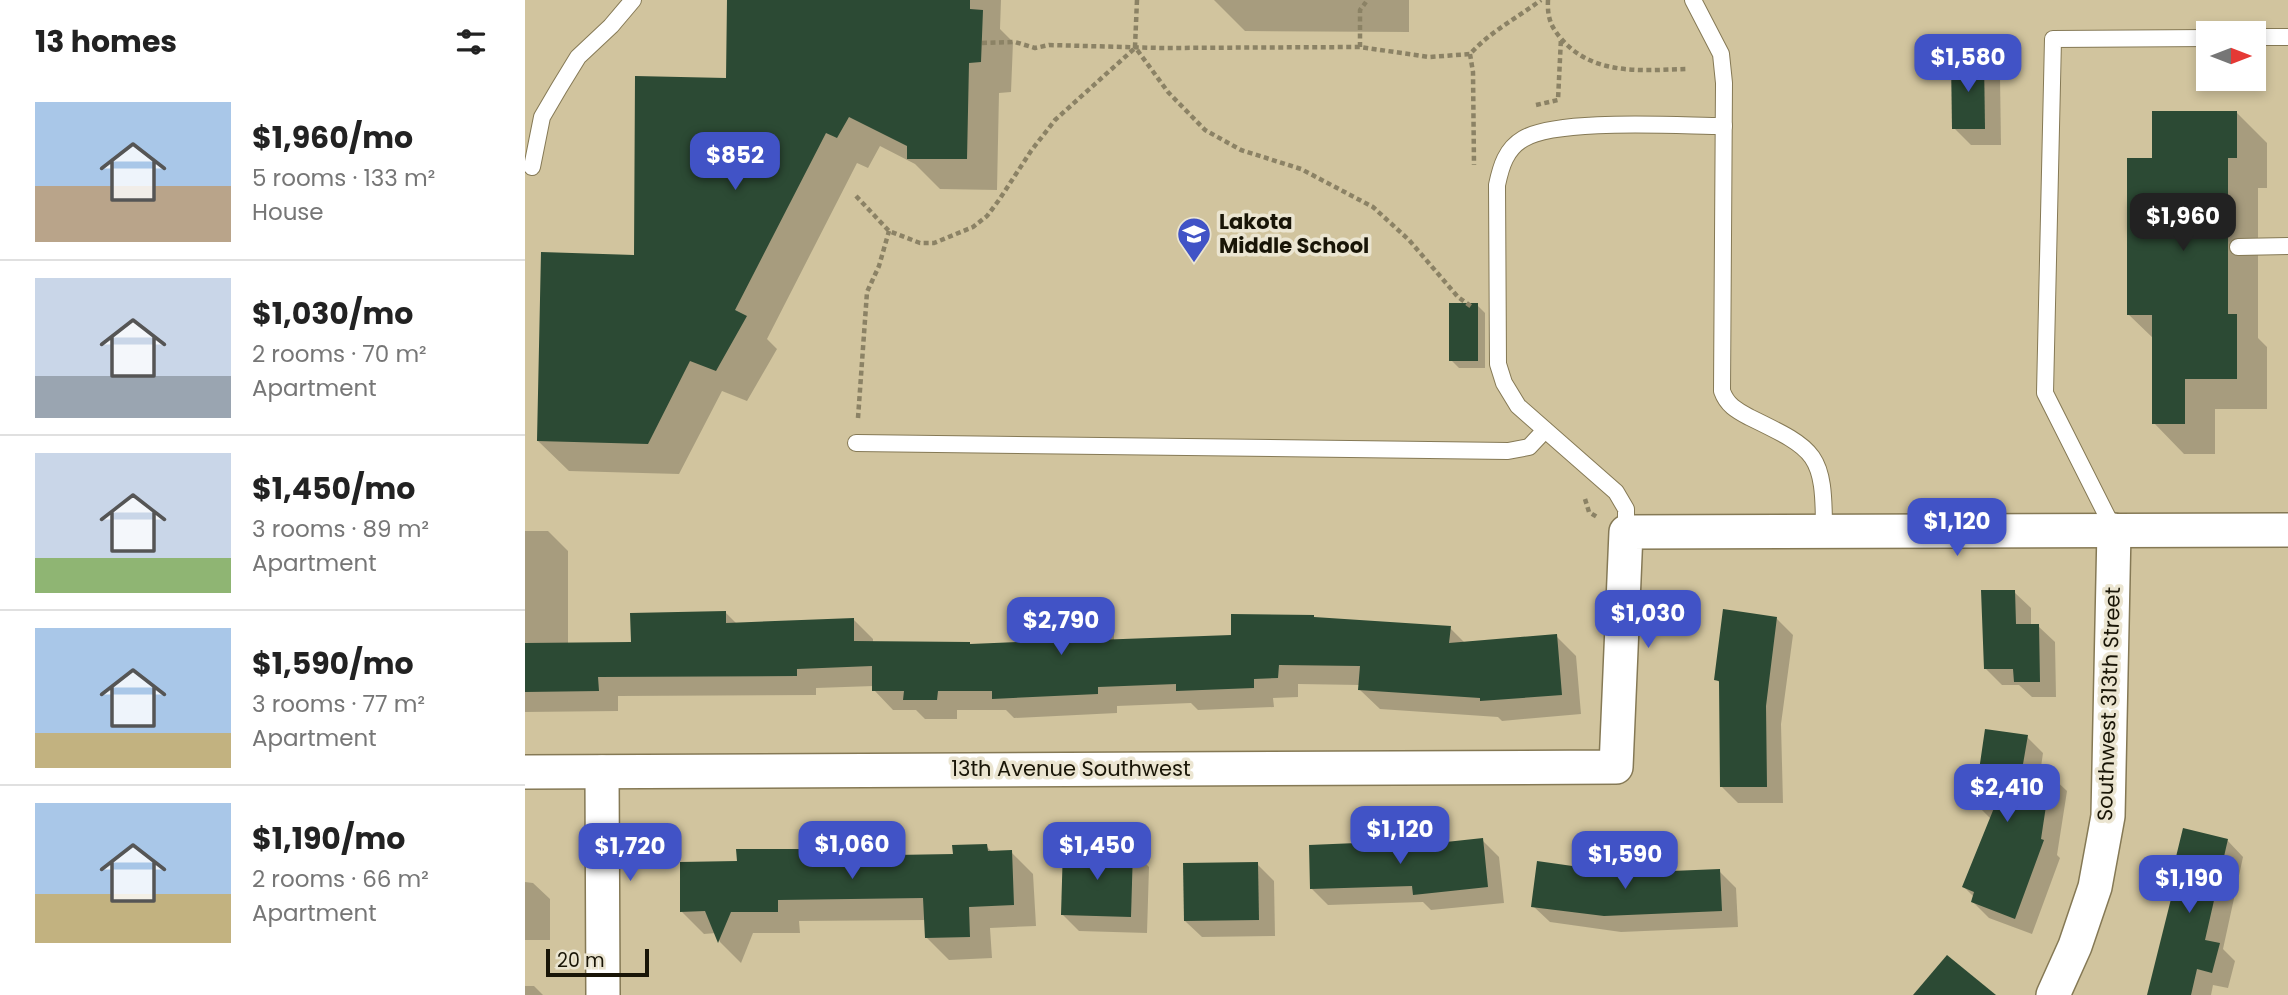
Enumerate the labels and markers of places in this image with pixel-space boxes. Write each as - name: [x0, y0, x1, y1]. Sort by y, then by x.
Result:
- pin: $1,580: [1911, 34, 2025, 94]
- pin: $852: [694, 132, 776, 192]
- pin: $1,960: [2126, 194, 2240, 253]
- place label: Lakota Middle School: [1219, 207, 1369, 260]
- school or university icon: Lakota Middle School: [1175, 215, 1213, 264]
- pin: $1,120: [1900, 498, 2014, 558]
- pin: $1,030: [1591, 590, 1705, 650]
- pin: $2,790: [1004, 598, 1118, 657]
- pin: $2,410: [1950, 764, 2064, 824]
- pin: $1,120: [1343, 806, 1457, 866]
- pin: $1,060: [795, 822, 909, 881]
- pin: $1,450: [1040, 822, 1154, 882]
- pin: $1,720: [573, 824, 687, 883]
- pin: $1,590: [1568, 832, 1682, 891]
- pin: $1,190: [2132, 856, 2246, 915]

